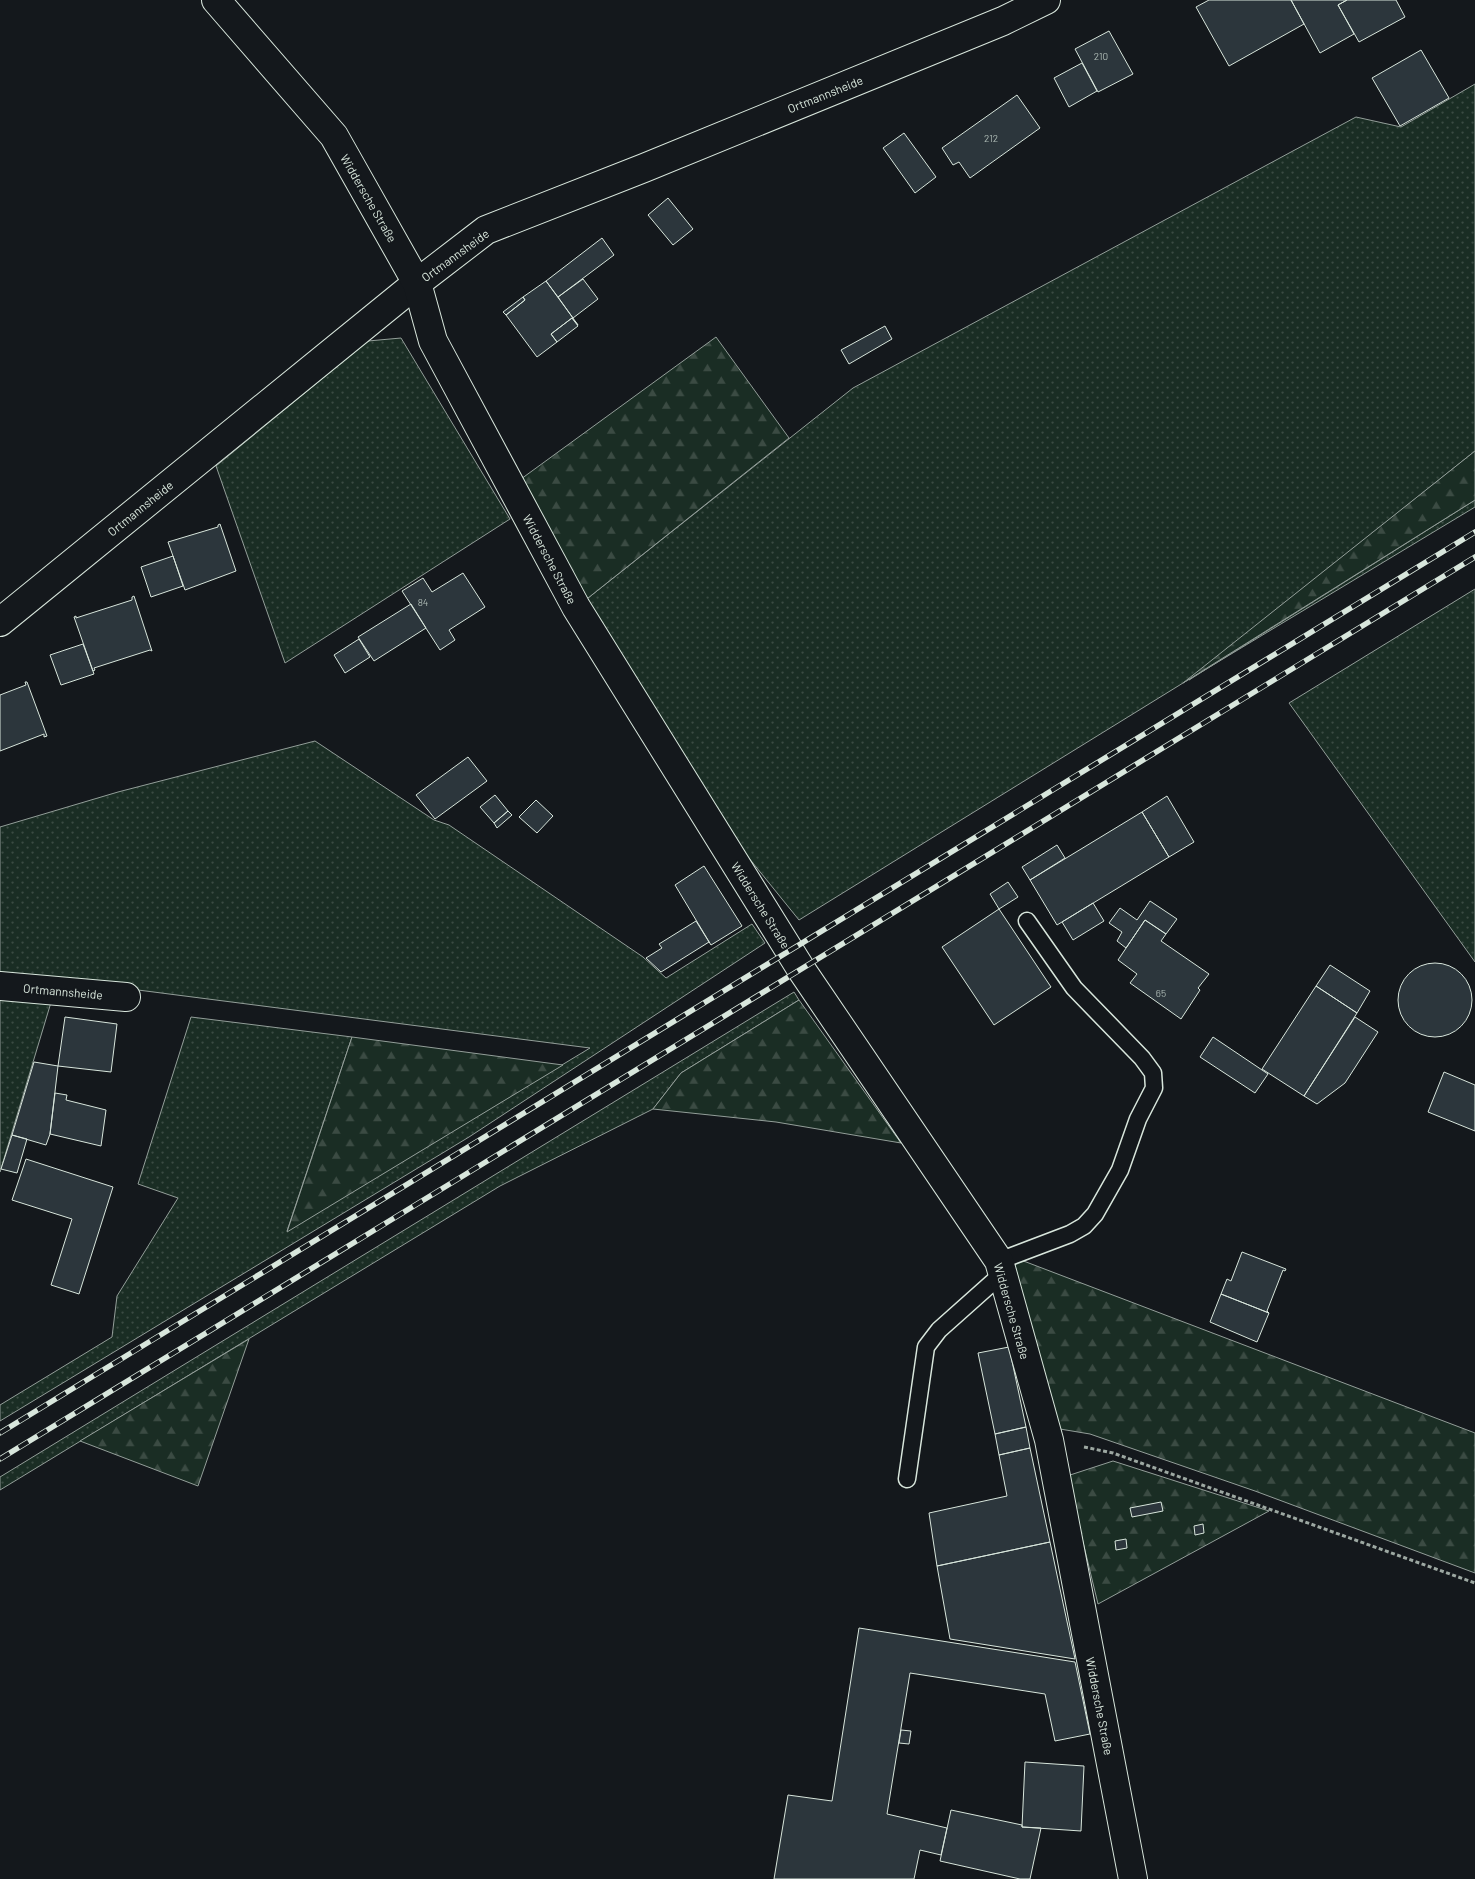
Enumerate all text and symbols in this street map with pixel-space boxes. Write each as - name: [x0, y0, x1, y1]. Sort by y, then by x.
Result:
- house number: 210: [1094, 50, 1108, 62]
- street label: Ortmannsheide: [785, 73, 865, 115]
- house number: 212: [984, 132, 998, 144]
- street label: Widdersche Straße: [338, 151, 400, 245]
- street label: Ortmannsheide: [419, 226, 491, 284]
- street label: Ortmannsheide: [105, 477, 175, 539]
- street label: Widdersche Straße: [520, 512, 580, 606]
- house number: 84: [418, 596, 428, 608]
- street label: Widdersche Straße: [729, 859, 793, 951]
- street label: Ortmannsheide: [23, 981, 103, 1001]
- house number: 65: [1156, 987, 1166, 999]
- street label: Widdersche Straße: [992, 1261, 1032, 1361]
- street label: Widdersche Straße: [1084, 1656, 1116, 1756]

